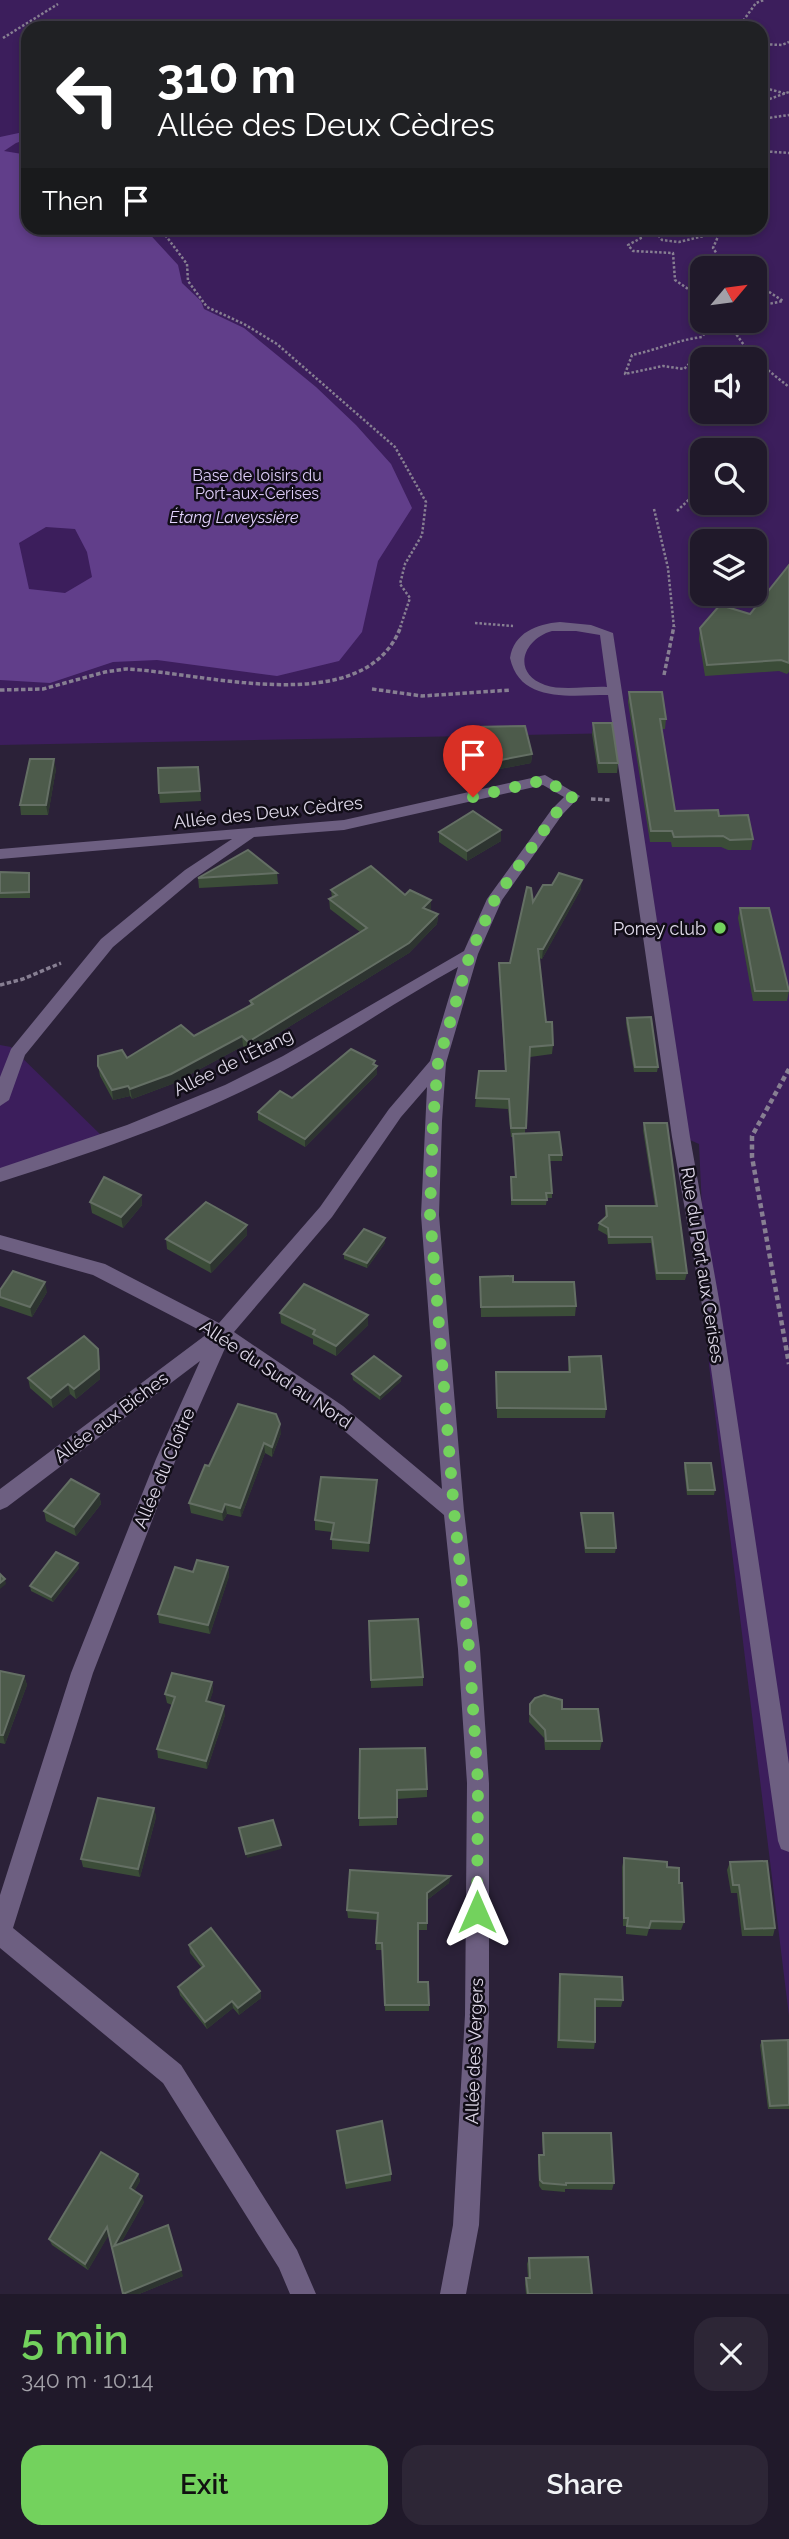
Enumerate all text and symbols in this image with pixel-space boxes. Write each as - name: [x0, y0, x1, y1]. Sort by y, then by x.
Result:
- text: 310 m: [157, 47, 296, 104]
- icon: left: [42, 49, 133, 140]
- text: Allée des Deux Cèdres: [157, 106, 495, 143]
- icon: arrive: [117, 182, 155, 220]
- text: Then: [42, 186, 103, 216]
- north arrow: [690, 256, 766, 332]
- map controls: [690, 256, 767, 606]
- button: sound: [690, 347, 767, 424]
- button: search: [690, 438, 767, 515]
- park label: Base de loisirs du Port-aux-Cerises: [192, 466, 322, 503]
- water label: Étang Laveyssière: [170, 507, 299, 527]
- button: layers: [690, 529, 767, 606]
- pin: [443, 725, 503, 797]
- icon: arrive: [454, 736, 492, 774]
- street label: Allée des Deux Cèdres: [172, 792, 364, 832]
- place label: Poney club: [613, 918, 706, 939]
- marker: Poney club: [712, 920, 728, 936]
- street label: Allée de l'Étang: [169, 1023, 296, 1100]
- street label: Rue du Port aux Cerises: [677, 1166, 729, 1365]
- street label: Allée du Sud au Nord: [196, 1315, 356, 1433]
- street label: Allée aux Biches: [50, 1367, 172, 1467]
- street label: Allée du Cloître: [129, 1404, 199, 1531]
- position arrow: [440, 1875, 514, 1949]
- street label: Allée des Vergers: [461, 1977, 487, 2125]
- text: 5 min: [21, 2315, 129, 2364]
- button: close: [694, 2317, 768, 2391]
- text: 340 m · 10:14: [21, 2366, 154, 2393]
- button: Exit: [21, 2445, 388, 2525]
- button: Share: [402, 2445, 768, 2525]

